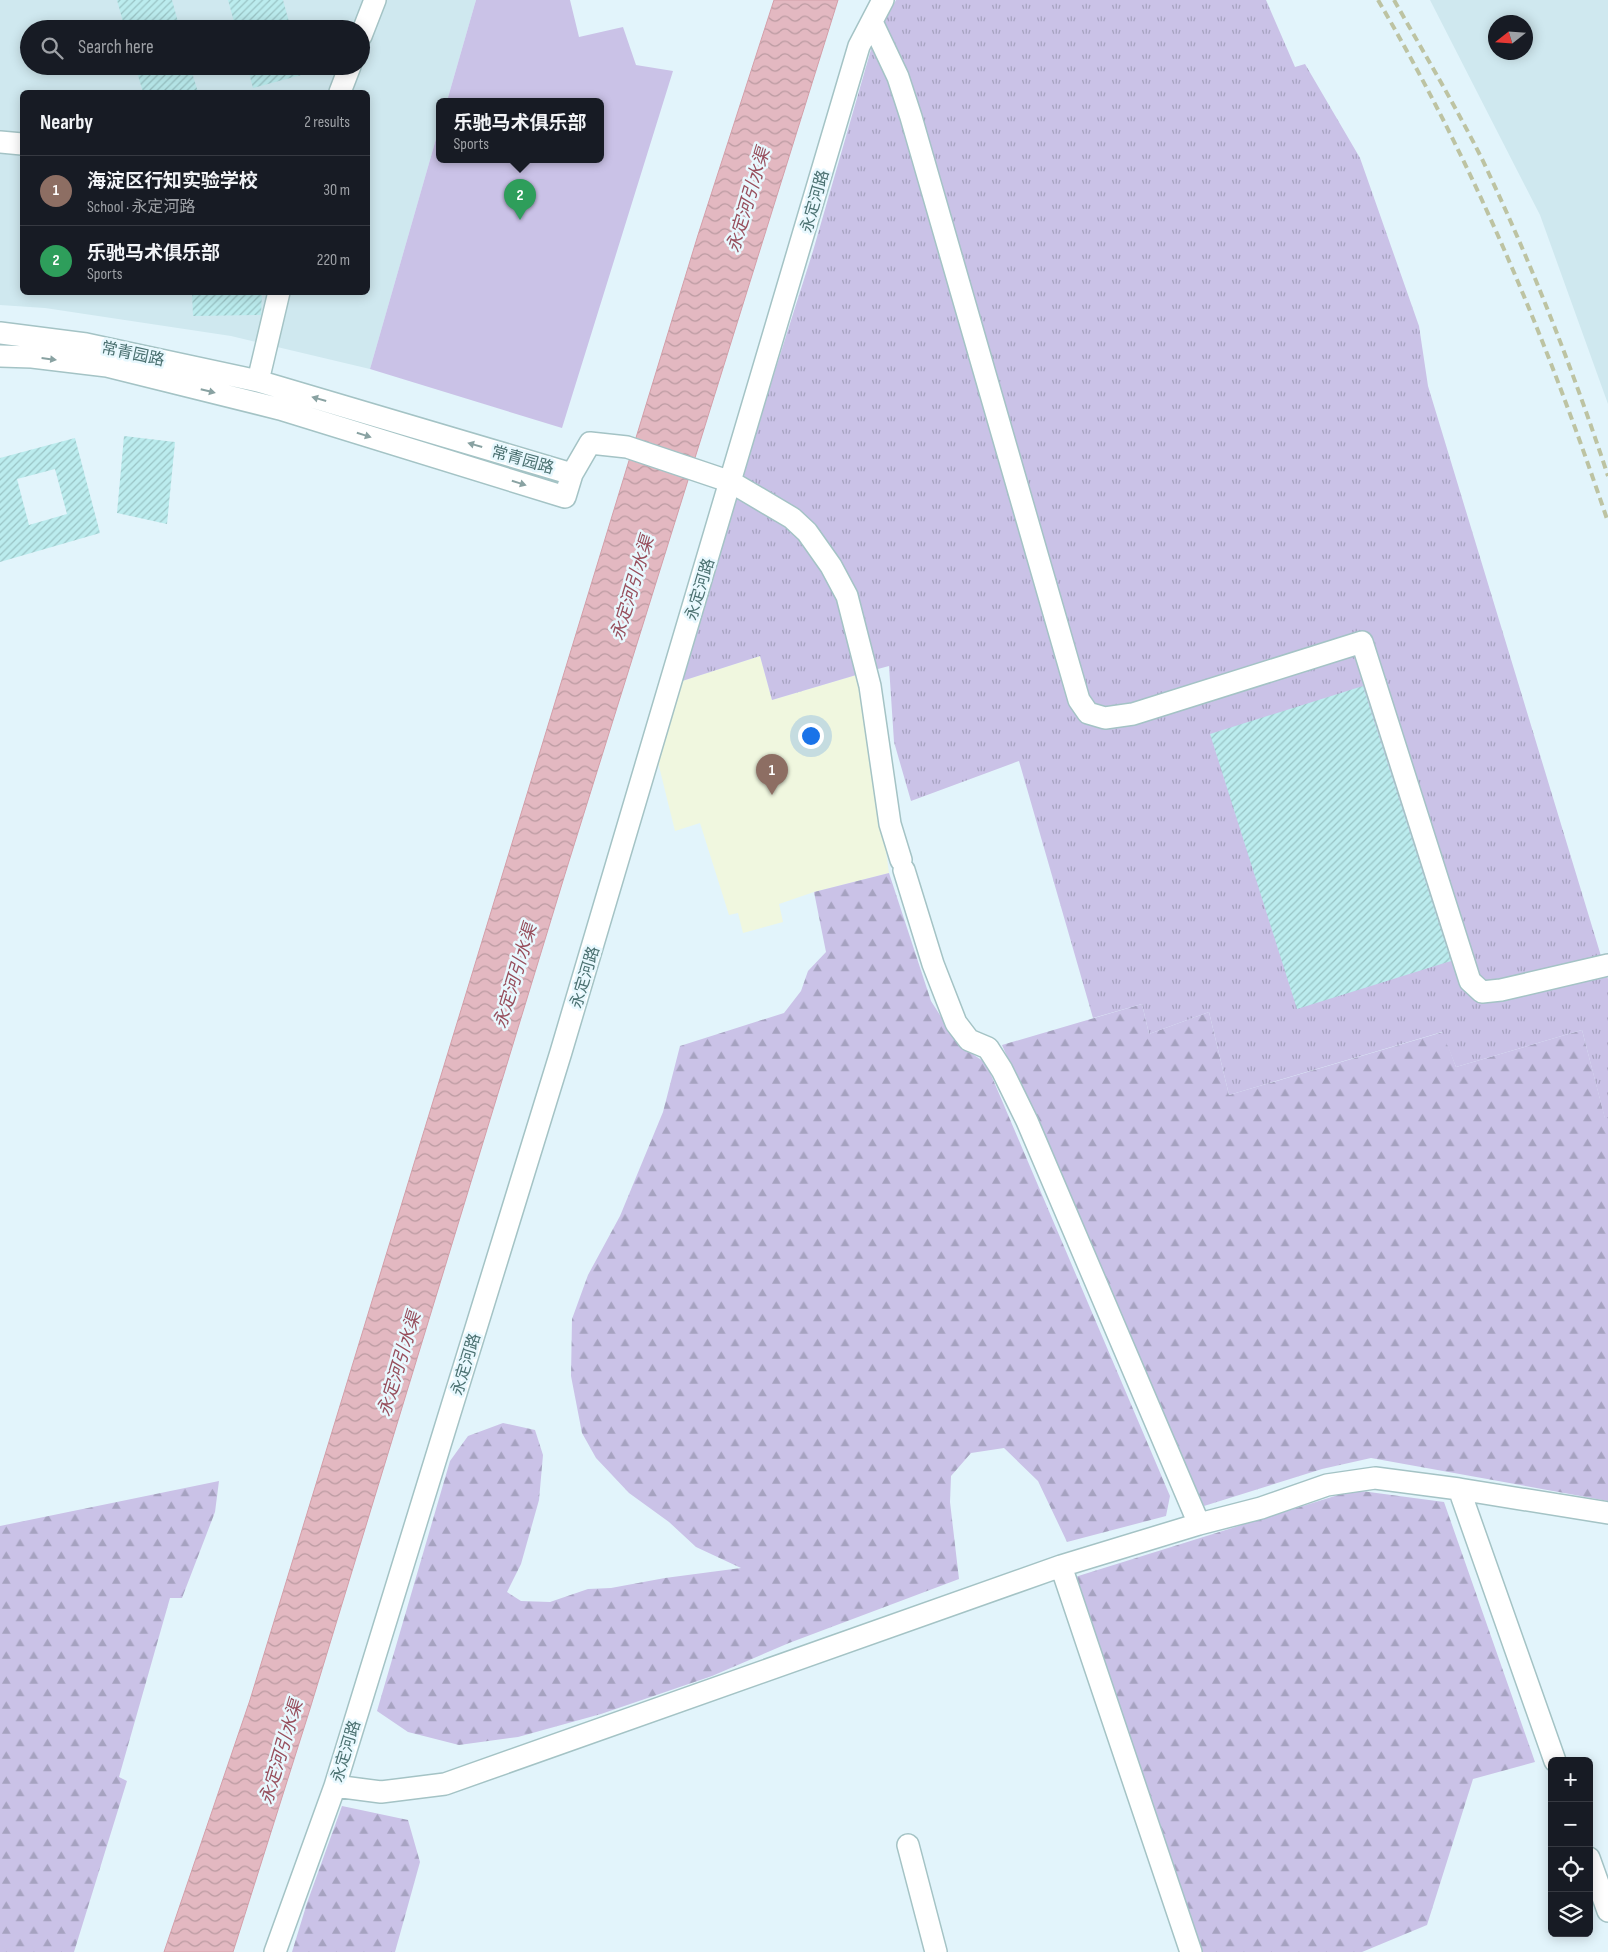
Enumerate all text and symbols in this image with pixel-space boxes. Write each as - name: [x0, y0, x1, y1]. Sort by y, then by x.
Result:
- north arrow: [1488, 15, 1533, 60]
- search box: [20, 20, 370, 75]
- icon: search: [38, 34, 66, 62]
- text: Search here: [78, 36, 154, 59]
- popup: [436, 98, 604, 163]
- text: Nearby: [40, 110, 93, 135]
- text: 乐驰马术俱乐部: [453, 112, 587, 135]
- text: 2 results: [304, 113, 350, 132]
- text: Sports: [453, 135, 489, 154]
- water label: 永定河引水渠: [723, 143, 775, 255]
- street label: 永定河路: [797, 168, 833, 235]
- text: 海淀区行知实验学校: [87, 170, 258, 193]
- pin: 2: [504, 179, 536, 220]
- text: 1: [53, 181, 59, 200]
- text: 30 m: [323, 181, 350, 200]
- text: School · 永定河路: [87, 198, 196, 217]
- text: 乐驰马术俱乐部: [87, 242, 220, 265]
- text: 2: [52, 251, 60, 270]
- text: 220 m: [317, 251, 350, 270]
- text: Sports: [87, 265, 122, 284]
- street label: 常青园路: [99, 339, 166, 370]
- one-way arrow: [41, 355, 57, 363]
- one-way arrow: [200, 387, 215, 395]
- one-way arrow: [312, 395, 327, 403]
- one-way arrow: [357, 432, 372, 440]
- one-way arrow: [468, 441, 483, 449]
- street label: 常青园路: [489, 442, 556, 478]
- one-way arrow: [512, 480, 527, 488]
- water label: 永定河引水渠: [607, 531, 659, 643]
- street label: 永定河路: [682, 556, 719, 623]
- your location: [798, 723, 824, 749]
- pin: 1: [756, 754, 788, 795]
- water label: 永定河引水渠: [490, 919, 542, 1031]
- street label: 永定河路: [567, 944, 604, 1011]
- water label: 永定河引水渠: [374, 1307, 426, 1419]
- street label: 永定河路: [448, 1331, 485, 1398]
- water label: 永定河引水渠: [256, 1695, 308, 1807]
- street label: 永定河路: [328, 1718, 365, 1785]
- map controls: [1548, 1757, 1593, 1937]
- button: +: [1548, 1757, 1593, 1802]
- button: −: [1548, 1802, 1593, 1847]
- button: locate: [1548, 1847, 1593, 1892]
- button: layers: [1548, 1892, 1593, 1937]

